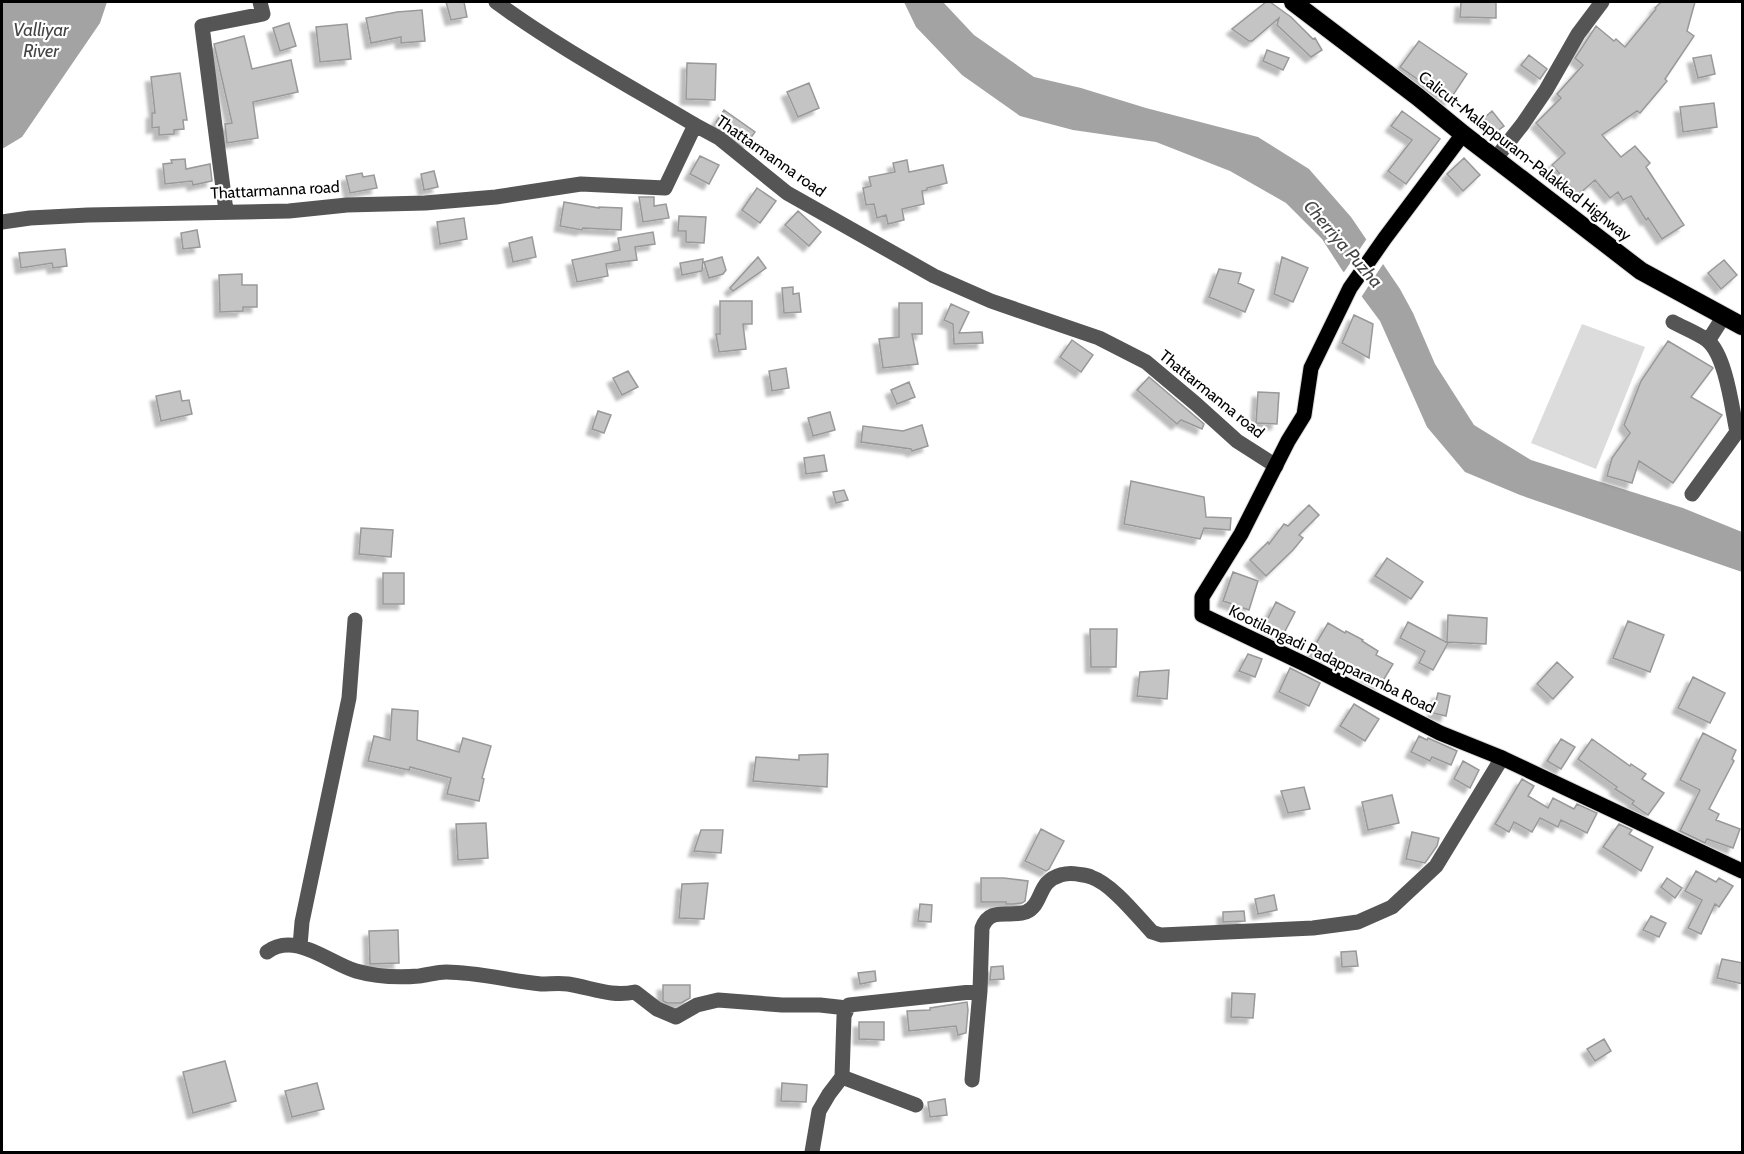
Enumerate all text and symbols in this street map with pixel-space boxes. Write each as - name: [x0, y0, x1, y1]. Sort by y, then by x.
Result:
- water label: Valliyar River: [13, 19, 70, 62]
- street label: Calicut-Malappuram-Palakkad Highway: [1415, 67, 1635, 245]
- street label: Thattarmanna road: [713, 111, 829, 201]
- street label: Thattarmanna road: [210, 177, 340, 203]
- water label: Cherriya Puzha: [1299, 196, 1387, 292]
- street label: Thattarmanna road: [1156, 346, 1268, 442]
- street label: Kootilangadi Padapparamba Road: [1226, 601, 1438, 717]

